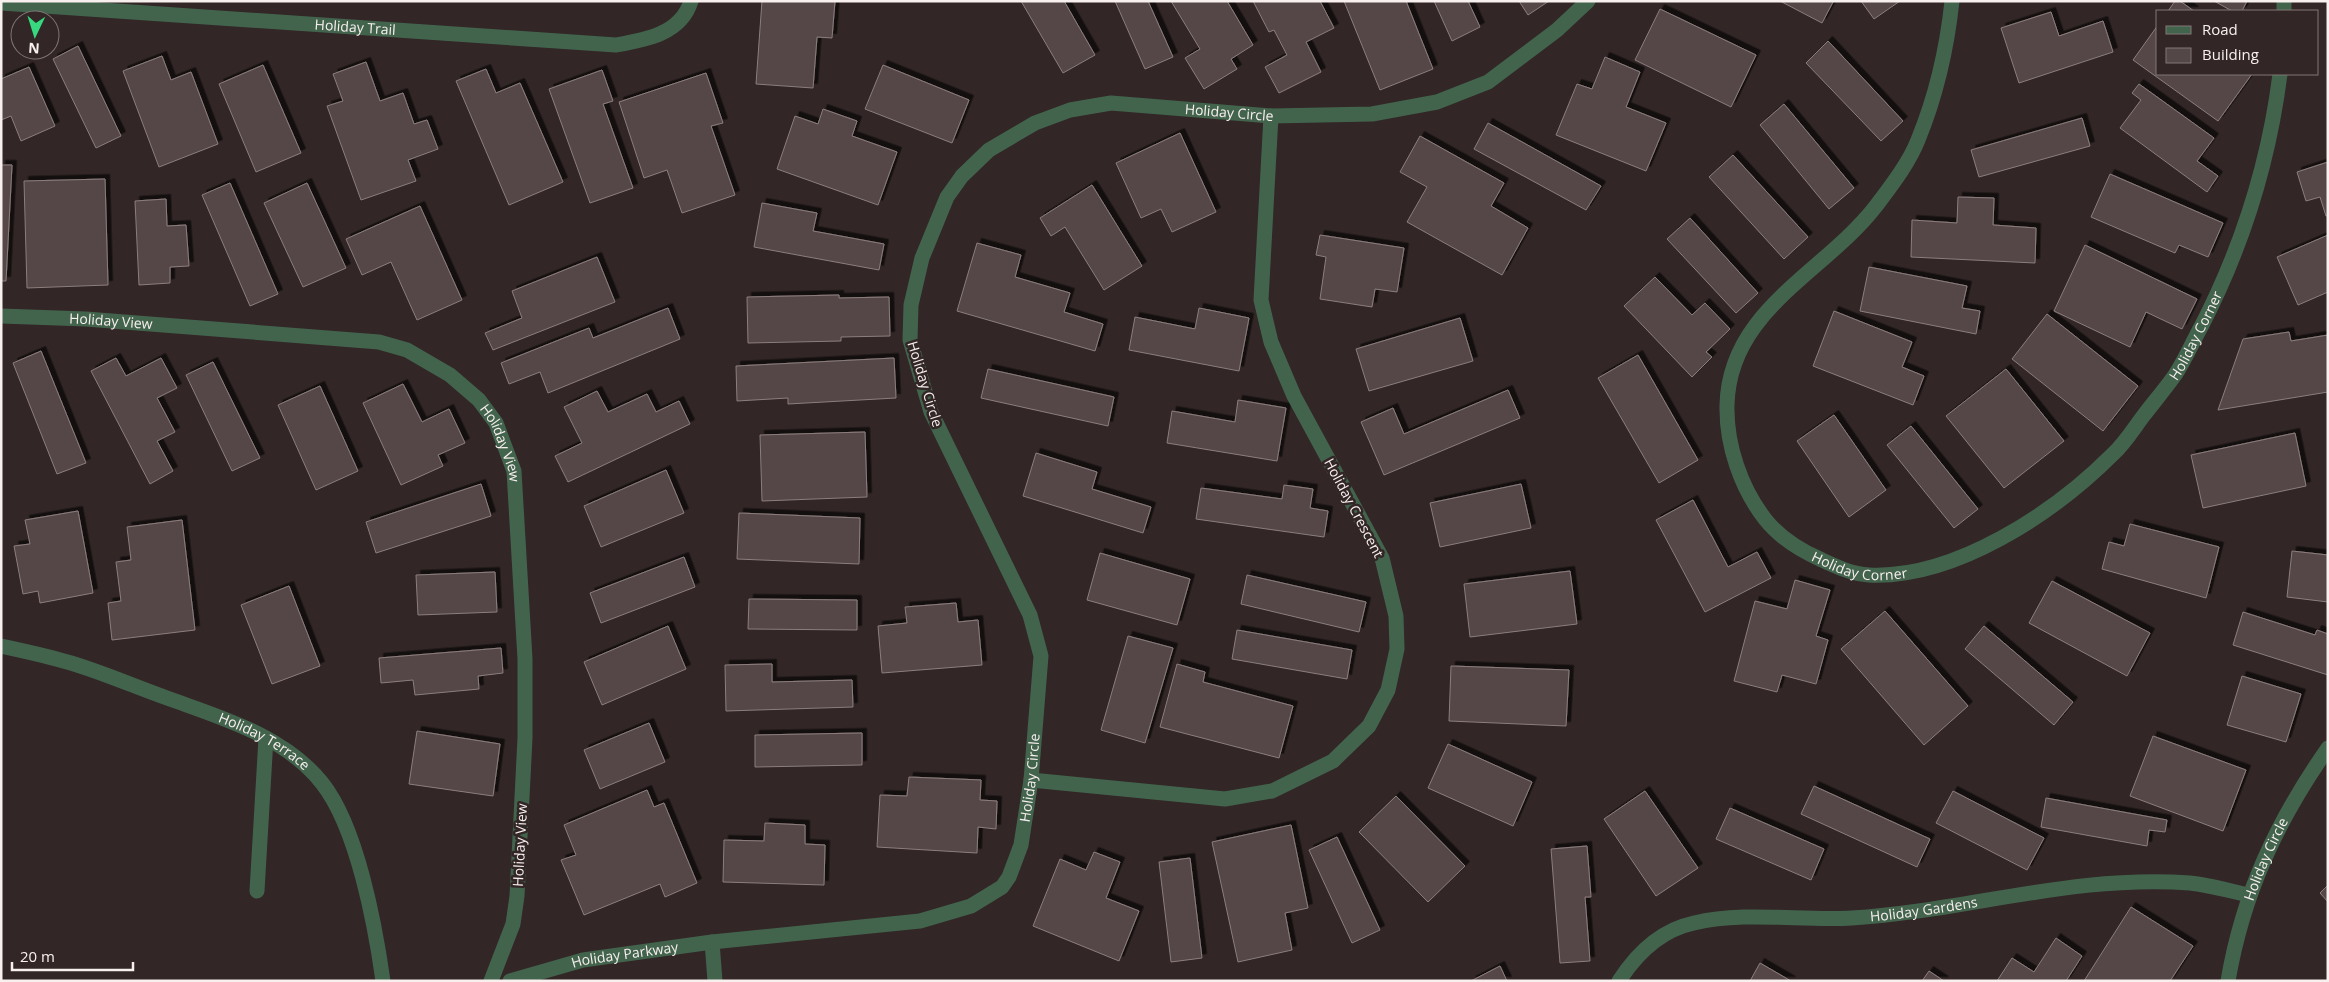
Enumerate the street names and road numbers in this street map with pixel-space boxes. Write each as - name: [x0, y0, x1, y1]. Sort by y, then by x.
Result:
- street label: Holiday Trail: [314, 14, 396, 39]
- street label: Holiday Circle: [1184, 99, 1275, 125]
- street label: Holiday Corner: [2164, 288, 2226, 384]
- street label: Holiday View: [69, 308, 153, 333]
- street label: Holiday Circle: [903, 339, 948, 429]
- street label: Holiday View: [476, 400, 525, 482]
- street label: Holiday Crescent: [1320, 455, 1389, 561]
- street label: Holiday Corner: [1809, 547, 1909, 584]
- street label: Holiday Terrace: [216, 708, 314, 774]
- street label: Holiday Circle: [1015, 733, 1044, 823]
- street label: Holiday View: [508, 803, 531, 887]
- street label: Holiday Circle: [2239, 814, 2292, 903]
- street label: Holiday Gardens: [1869, 892, 1979, 926]
- street label: Holiday Parkway: [569, 937, 680, 972]

